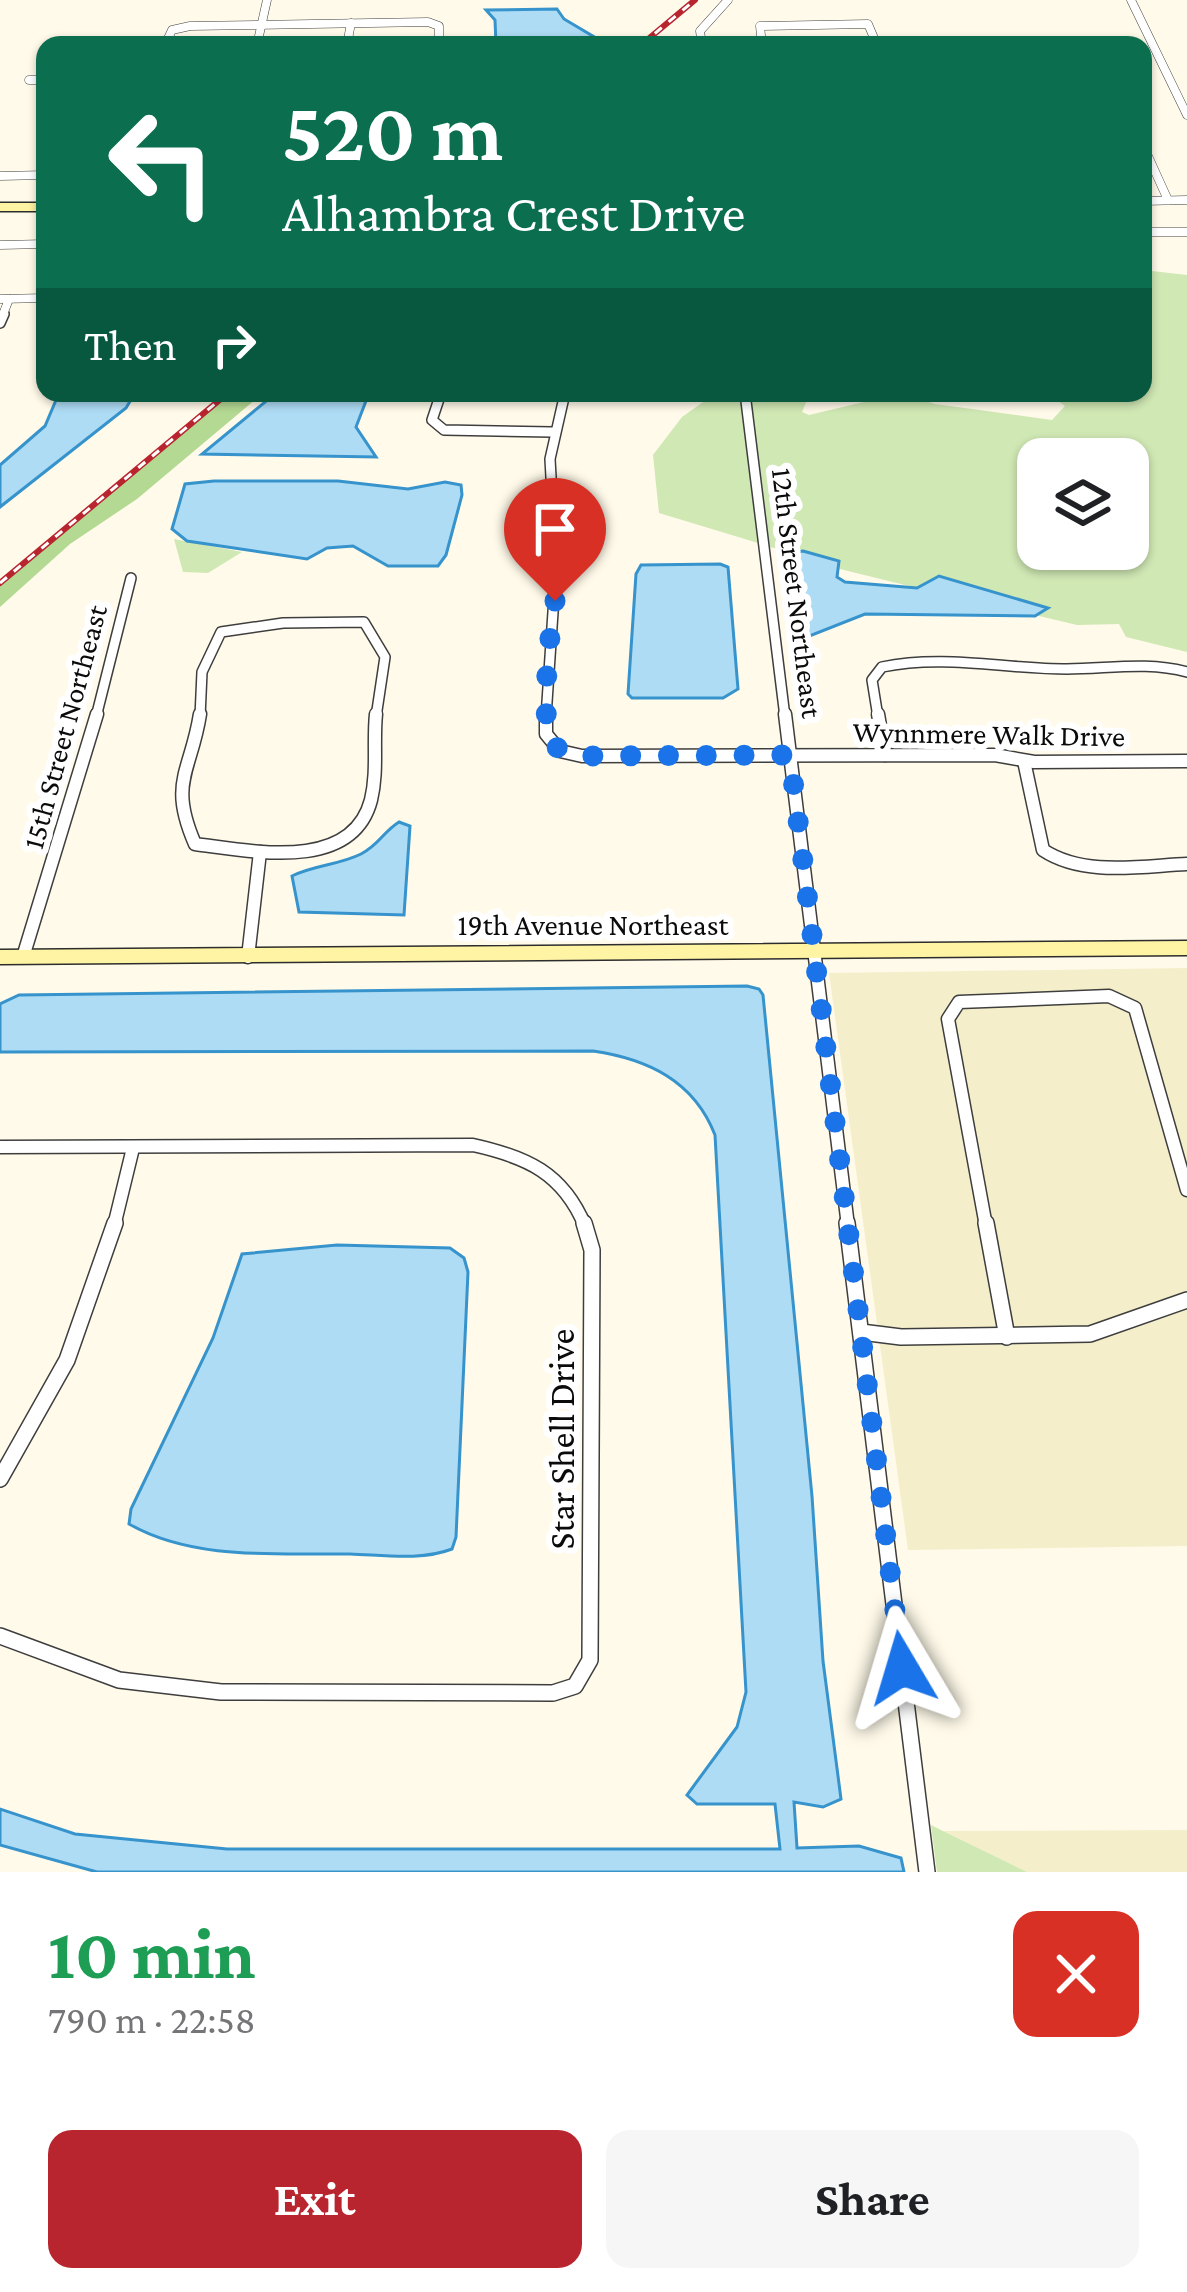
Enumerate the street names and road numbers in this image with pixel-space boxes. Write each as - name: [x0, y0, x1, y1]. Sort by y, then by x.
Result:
- street label: 12th Street Northeast: [766, 466, 829, 721]
- street label: 15th Street Northeast: [16, 600, 113, 853]
- street label: Wynnmere Walk Drive: [852, 715, 1126, 753]
- street label: 19th Avenue Northeast: [458, 908, 729, 941]
- street label: Star Shell Drive: [542, 1329, 582, 1549]

